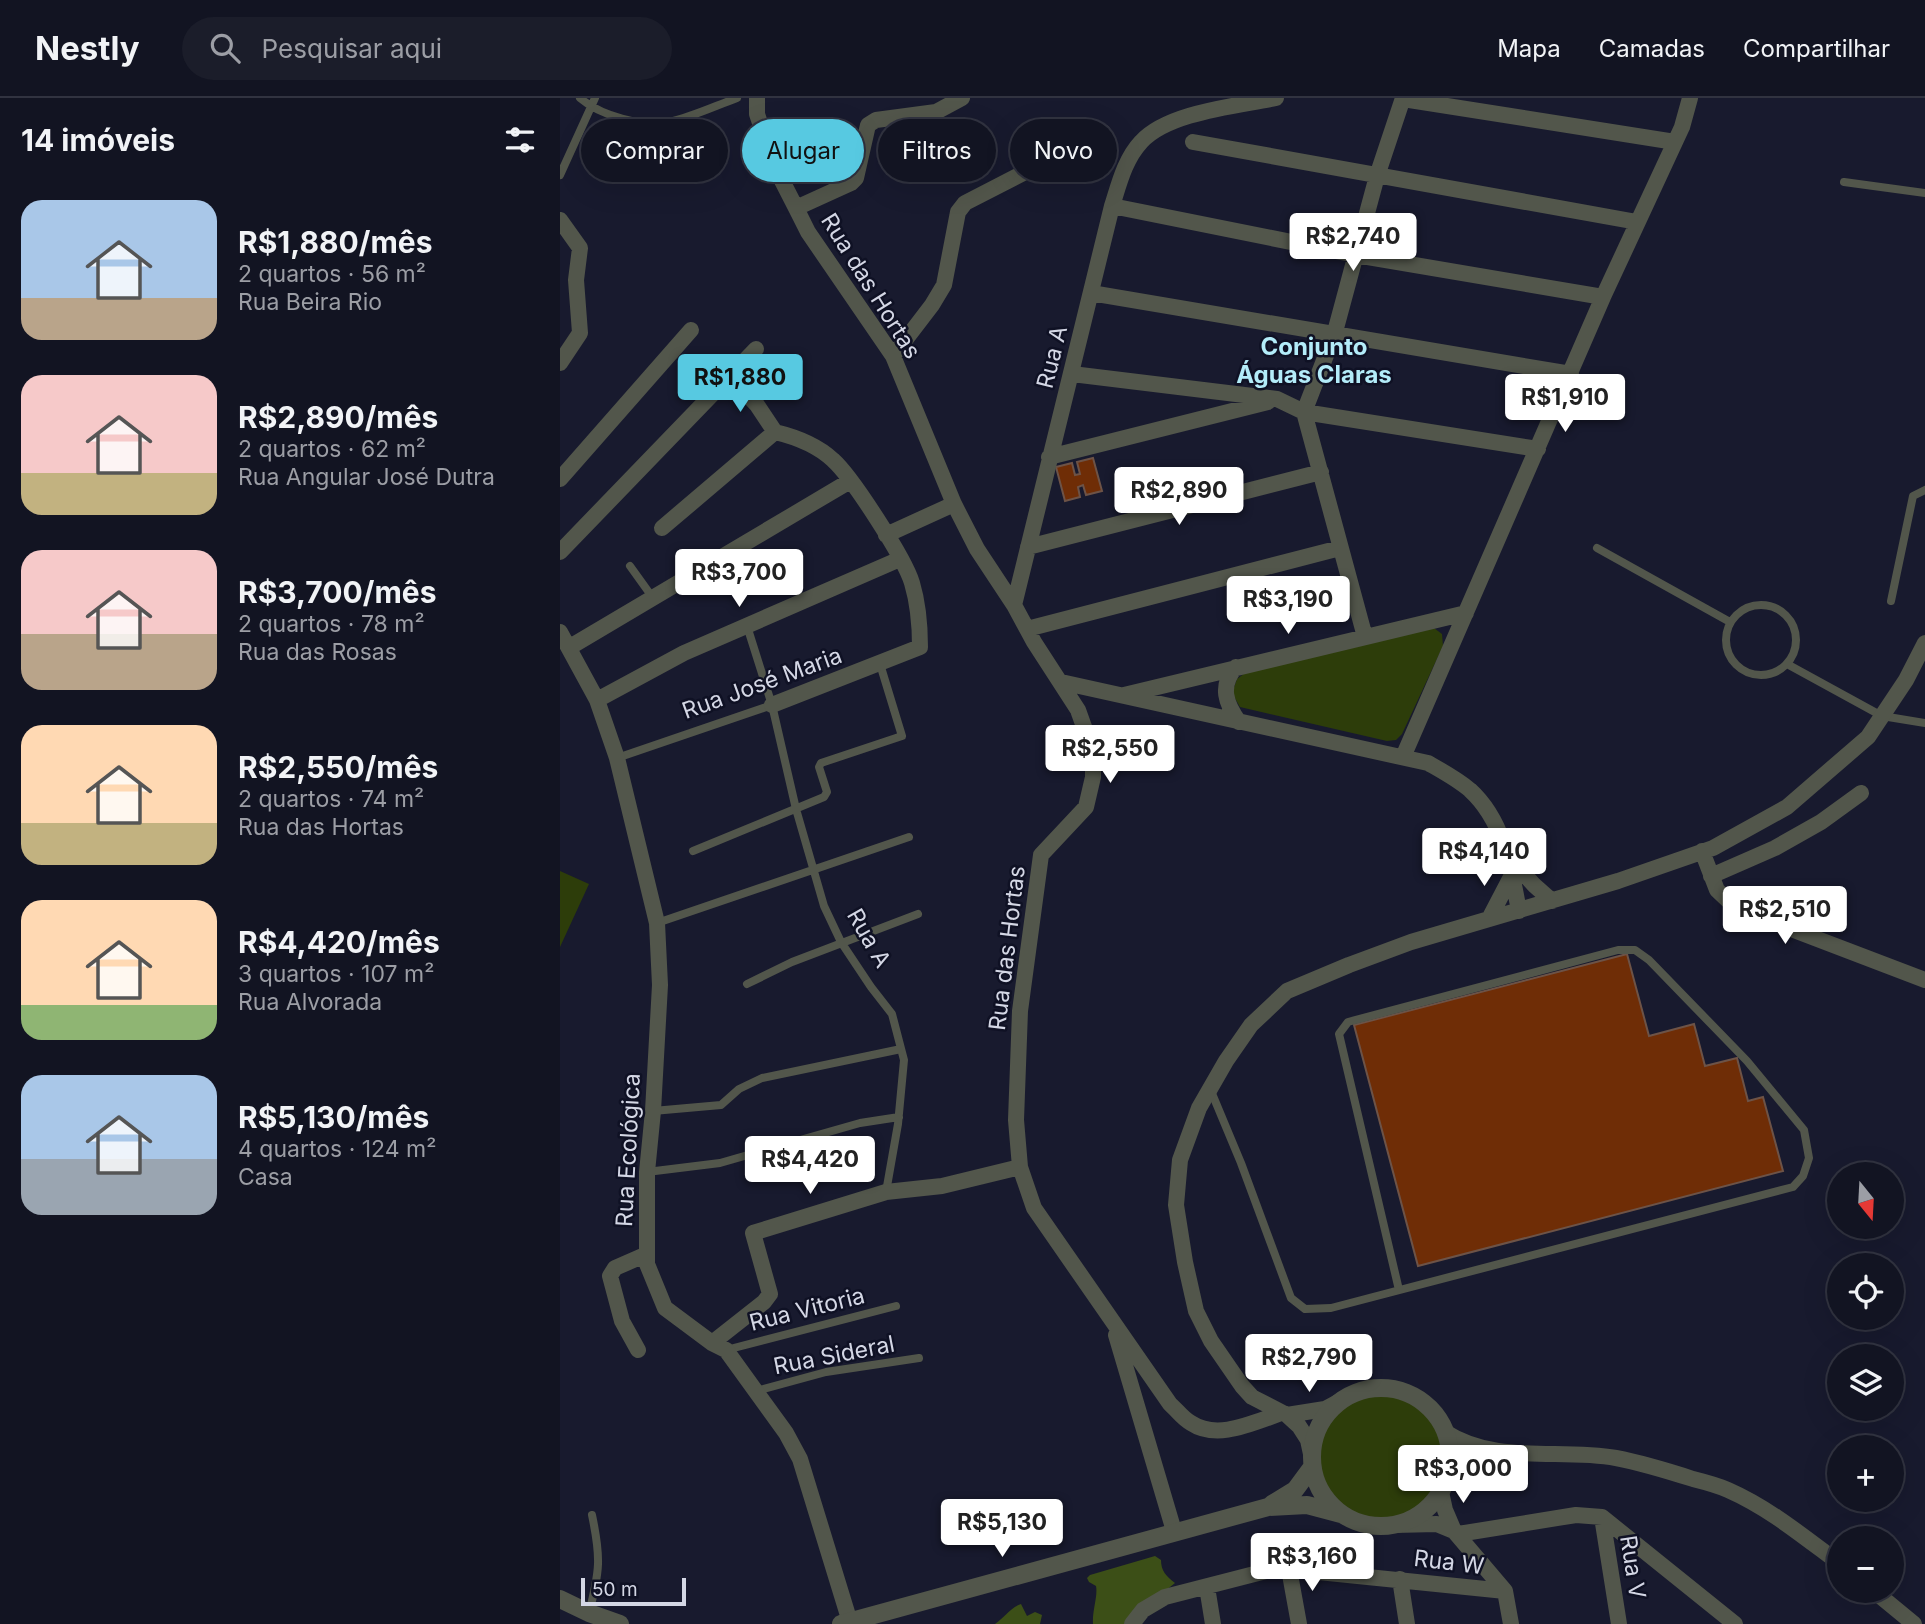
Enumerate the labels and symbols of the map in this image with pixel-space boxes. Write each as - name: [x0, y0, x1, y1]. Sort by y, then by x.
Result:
- street label: Rua das Hortas: [815, 208, 927, 364]
- pin: R$2,740: [1288, 214, 1418, 273]
- street label: Rua A: [1031, 323, 1073, 391]
- district label: Conjunto Águas Claras: [1236, 332, 1392, 389]
- pin: R$1,880: [675, 354, 805, 414]
- pin: R$1,910: [1500, 374, 1630, 434]
- pin: R$2,890: [1114, 468, 1244, 527]
- pin: R$3,700: [674, 550, 804, 609]
- pin: R$3,190: [1223, 576, 1353, 636]
- street label: Rua José Maria: [678, 641, 846, 725]
- pin: R$2,550: [1045, 726, 1175, 785]
- pin: R$4,140: [1419, 828, 1549, 888]
- street label: Rua das Hortas: [983, 864, 1031, 1032]
- pin: R$2,510: [1720, 886, 1850, 946]
- street label: Rua A: [841, 903, 897, 973]
- street label: Rua Ecológica: [610, 1072, 646, 1228]
- pin: R$4,420: [745, 1136, 875, 1196]
- north arrow: [1827, 1162, 1904, 1239]
- street label: Rua Vitoria: [746, 1281, 868, 1337]
- street label: Rua Sideral: [771, 1330, 897, 1380]
- pin: R$2,790: [1244, 1334, 1374, 1394]
- pin: R$3,000: [1398, 1446, 1528, 1505]
- pin: R$5,130: [937, 1500, 1067, 1559]
- street label: Rua V: [1614, 1533, 1652, 1601]
- pin: R$3,160: [1247, 1534, 1377, 1593]
- street label: Rua W: [1412, 1544, 1486, 1580]
- scale bar: [581, 1575, 686, 1607]

